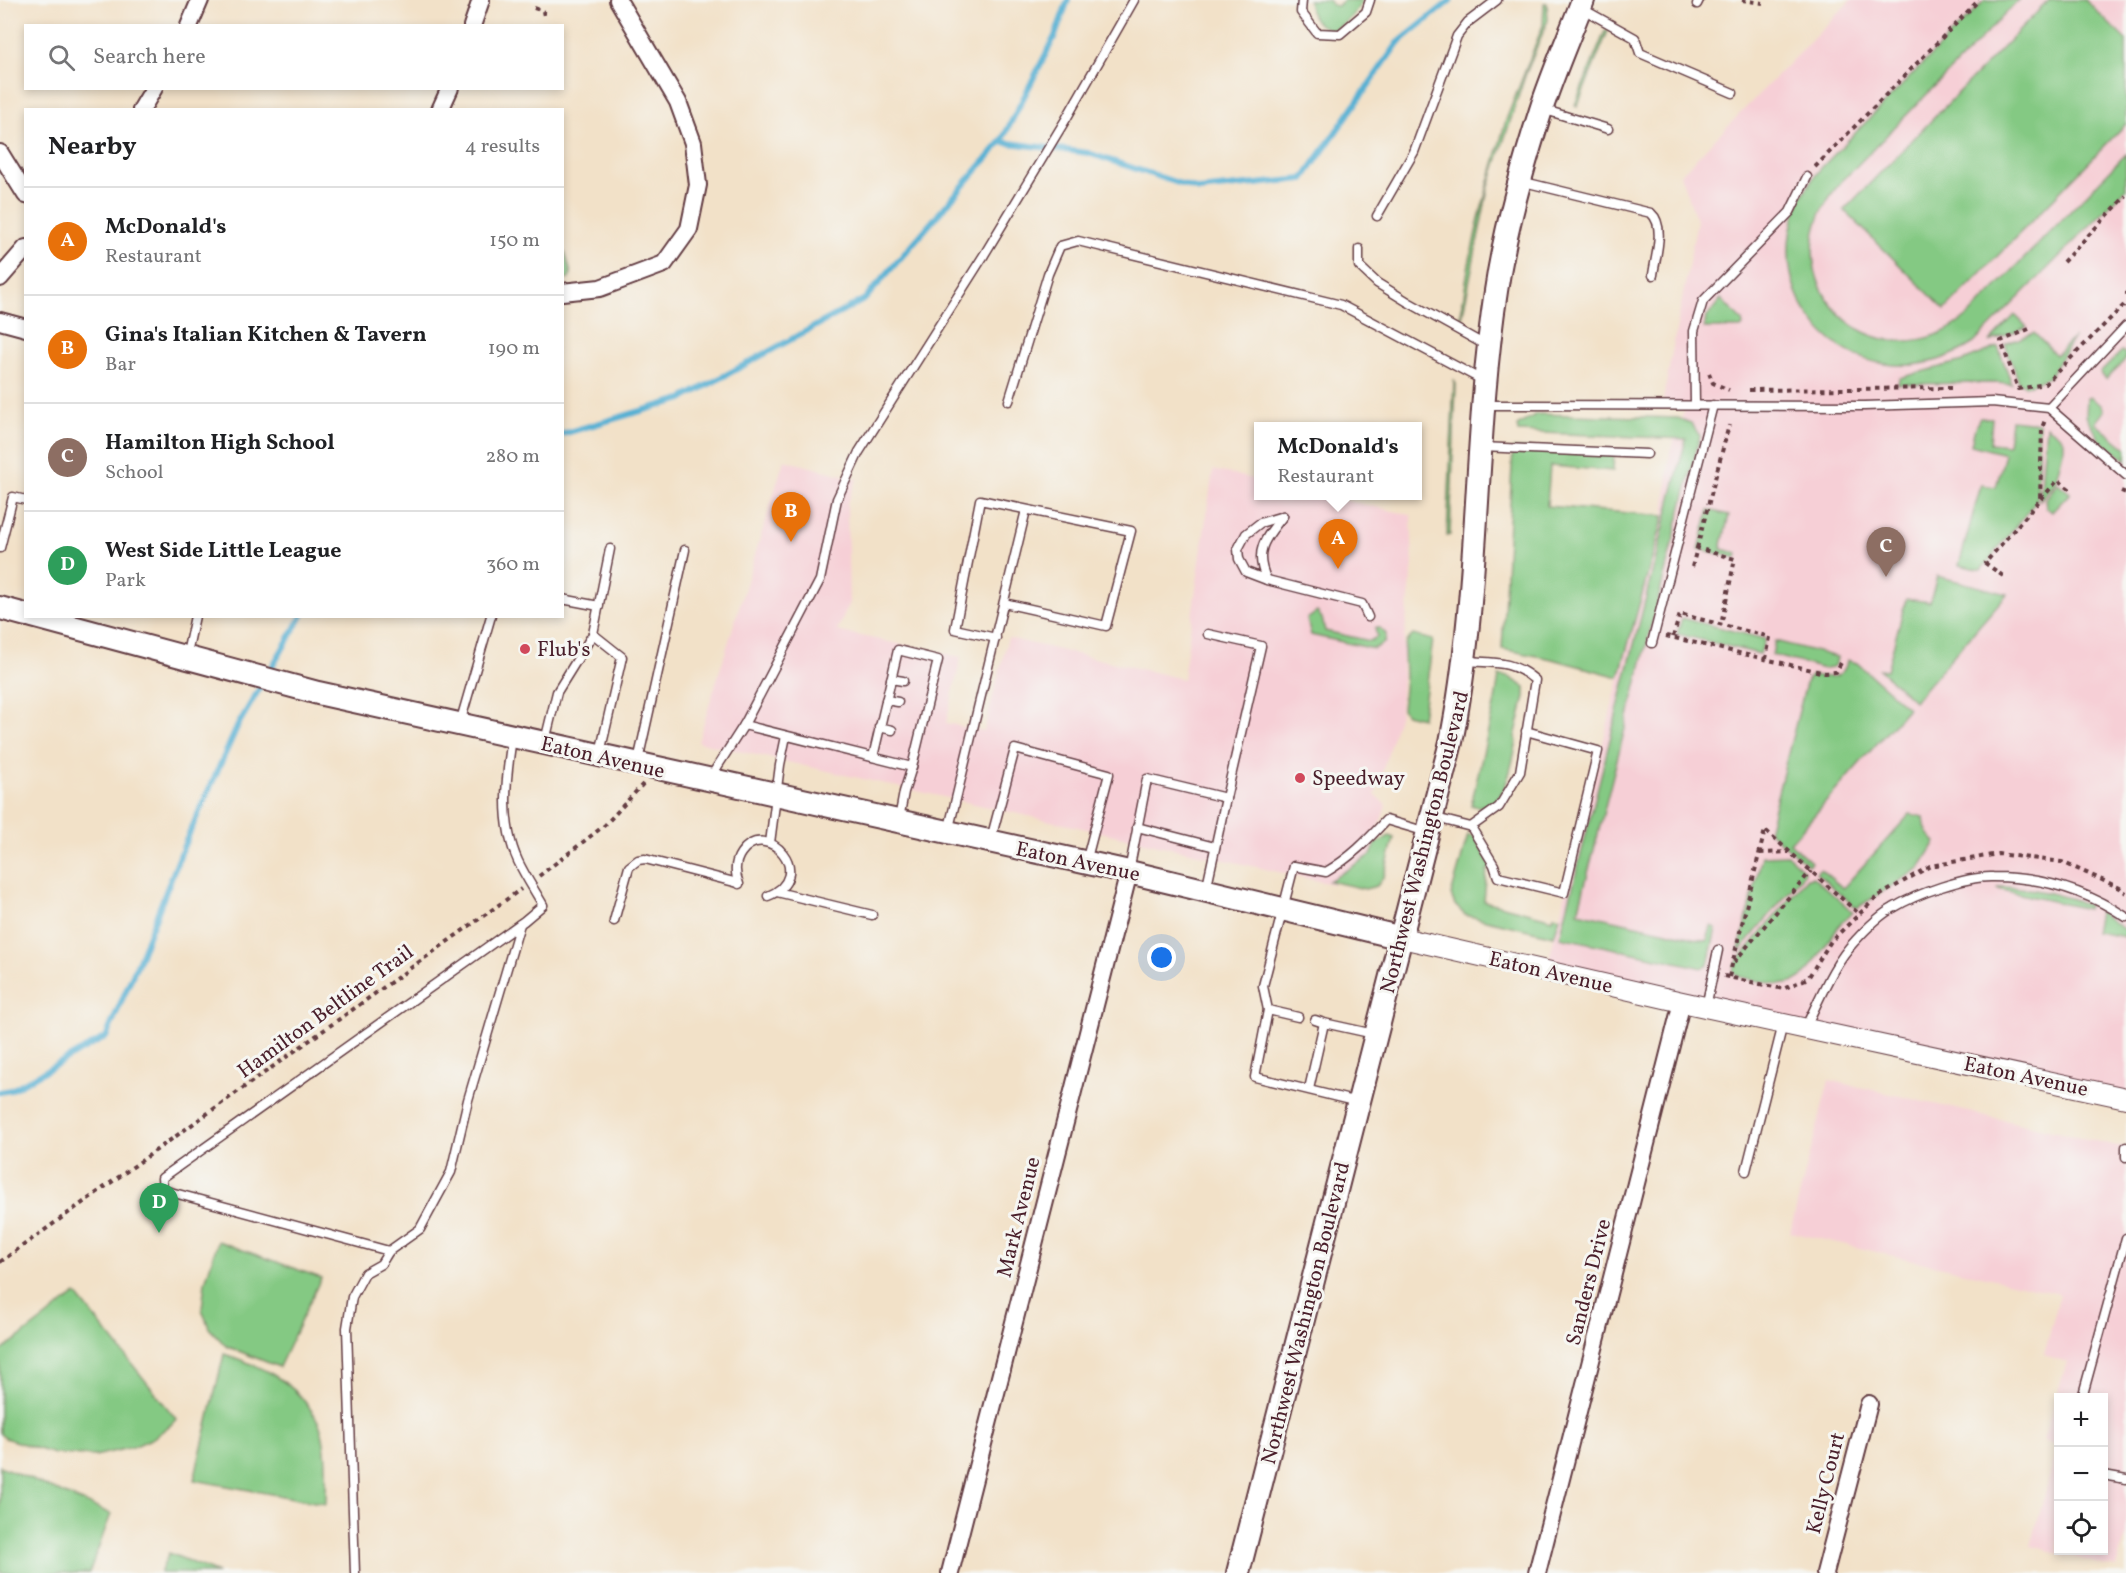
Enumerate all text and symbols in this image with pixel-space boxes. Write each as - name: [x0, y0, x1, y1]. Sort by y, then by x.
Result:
- search box: [24, 24, 564, 90]
- icon: search: [45, 41, 78, 74]
- text: Search here: [93, 42, 206, 73]
- text: Nearby: [48, 129, 137, 165]
- text: 4 results: [465, 133, 540, 161]
- text: McDonald's: [105, 212, 226, 243]
- text: A: [60, 227, 75, 255]
- text: 150 m: [489, 227, 540, 255]
- text: Restaurant: [105, 243, 202, 271]
- text: Gina's Italian Kitchen & Tavern: [105, 320, 427, 351]
- text: B: [61, 335, 74, 363]
- text: 190 m: [488, 335, 540, 363]
- text: Bar: [105, 351, 136, 379]
- popup: [1254, 422, 1422, 500]
- text: Hamilton High School: [105, 428, 335, 459]
- text: McDonald's: [1277, 432, 1399, 463]
- text: C: [61, 443, 74, 471]
- text: 280 m: [485, 443, 540, 471]
- text: School: [105, 459, 163, 487]
- text: Restaurant: [1277, 463, 1374, 491]
- pin: B: [772, 492, 810, 542]
- pin: A: [1318, 520, 1358, 569]
- pin: C: [1866, 528, 1906, 577]
- text: West Side Little League: [105, 536, 342, 567]
- text: D: [60, 551, 75, 579]
- text: 360 m: [486, 551, 540, 579]
- text: Park: [105, 567, 146, 595]
- place label: Flub's: [537, 636, 591, 665]
- marker: Flub's: [518, 642, 532, 656]
- street label: Northwest Washington Boulevard: [1374, 688, 1477, 997]
- street label: Eaton Avenue: [538, 730, 668, 787]
- place label: Speedway: [1312, 765, 1405, 794]
- marker: Speedway: [1293, 771, 1307, 785]
- street label: Eaton Avenue: [1013, 835, 1143, 890]
- street label: Hamilton Beltline Trail: [232, 938, 420, 1086]
- your location: [1147, 943, 1176, 972]
- street label: Eaton Avenue: [1486, 945, 1616, 1002]
- street label: Eaton Avenue: [1961, 1050, 2091, 1105]
- street label: Mark Avenue: [990, 1154, 1048, 1281]
- street label: Northwest Washington Boulevard: [1255, 1159, 1358, 1468]
- pin: D: [140, 1184, 178, 1233]
- street label: Sanders Drive: [1560, 1216, 1619, 1349]
- map controls: [2054, 1393, 2108, 1555]
- button: +: [2054, 1393, 2108, 1447]
- street label: Kelly Court: [1800, 1430, 1853, 1537]
- button: −: [2054, 1447, 2108, 1501]
- button: locate: [2054, 1501, 2108, 1555]

